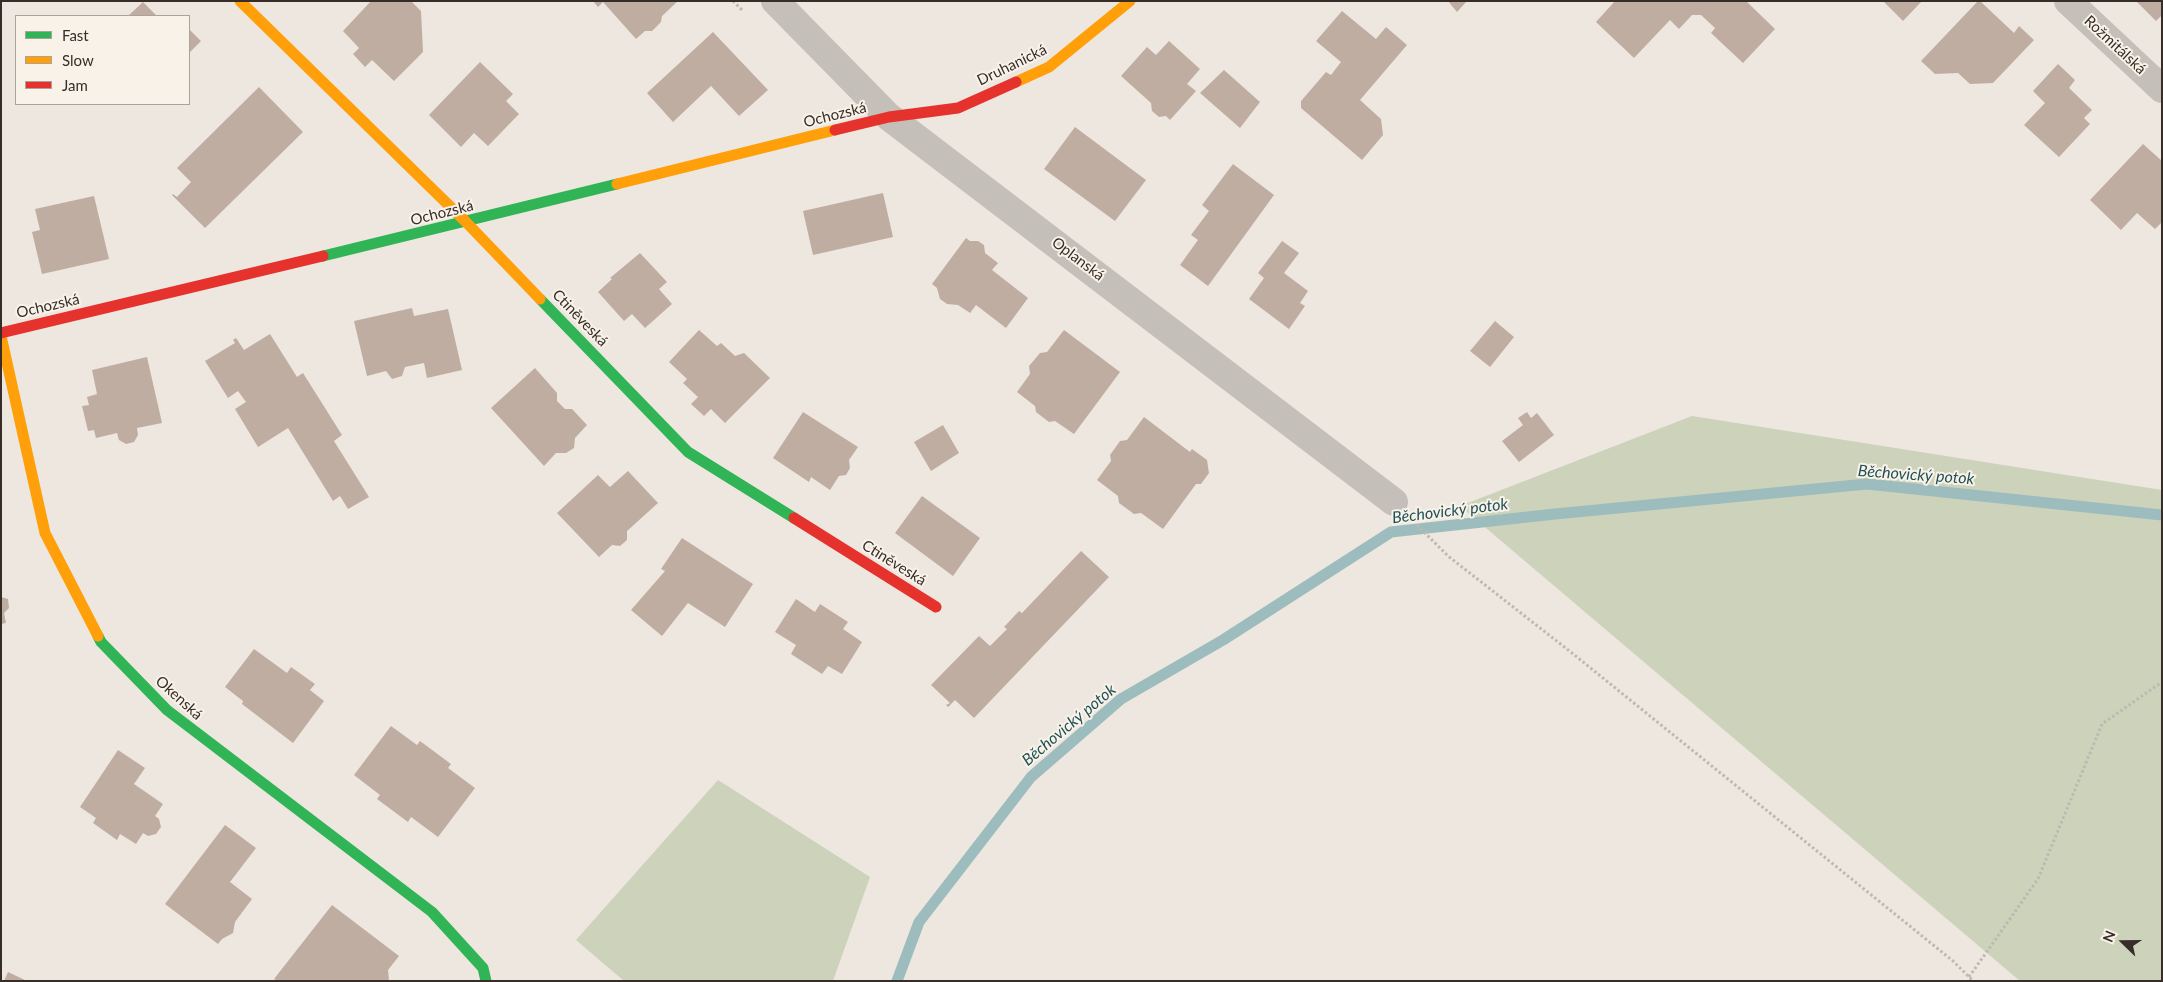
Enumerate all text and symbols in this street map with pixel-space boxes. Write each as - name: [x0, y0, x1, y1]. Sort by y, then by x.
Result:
- street label: Rožmitálská: [2080, 12, 2150, 78]
- legend: [15, 15, 190, 105]
- text: Fast: [62, 26, 89, 44]
- street label: Druhanická: [974, 40, 1050, 90]
- text: Slow: [62, 51, 94, 69]
- text: Jam: [62, 76, 88, 94]
- street label: Ochozská: [802, 99, 868, 131]
- street label: Ochozská: [409, 197, 475, 229]
- street label: Oplanská: [1048, 233, 1108, 285]
- street label: Ctiněveská: [548, 286, 612, 350]
- street label: Ochozská: [15, 290, 81, 322]
- water label: Běchovický potok: [1857, 461, 1975, 489]
- water label: Běchovický potok: [1391, 494, 1509, 528]
- street label: Ctiněveská: [859, 536, 929, 590]
- street label: Okenská: [152, 672, 206, 724]
- water label: Běchovický potok: [1018, 680, 1120, 770]
- north arrow: [2098, 917, 2148, 967]
- text: N: [2099, 928, 2119, 944]

